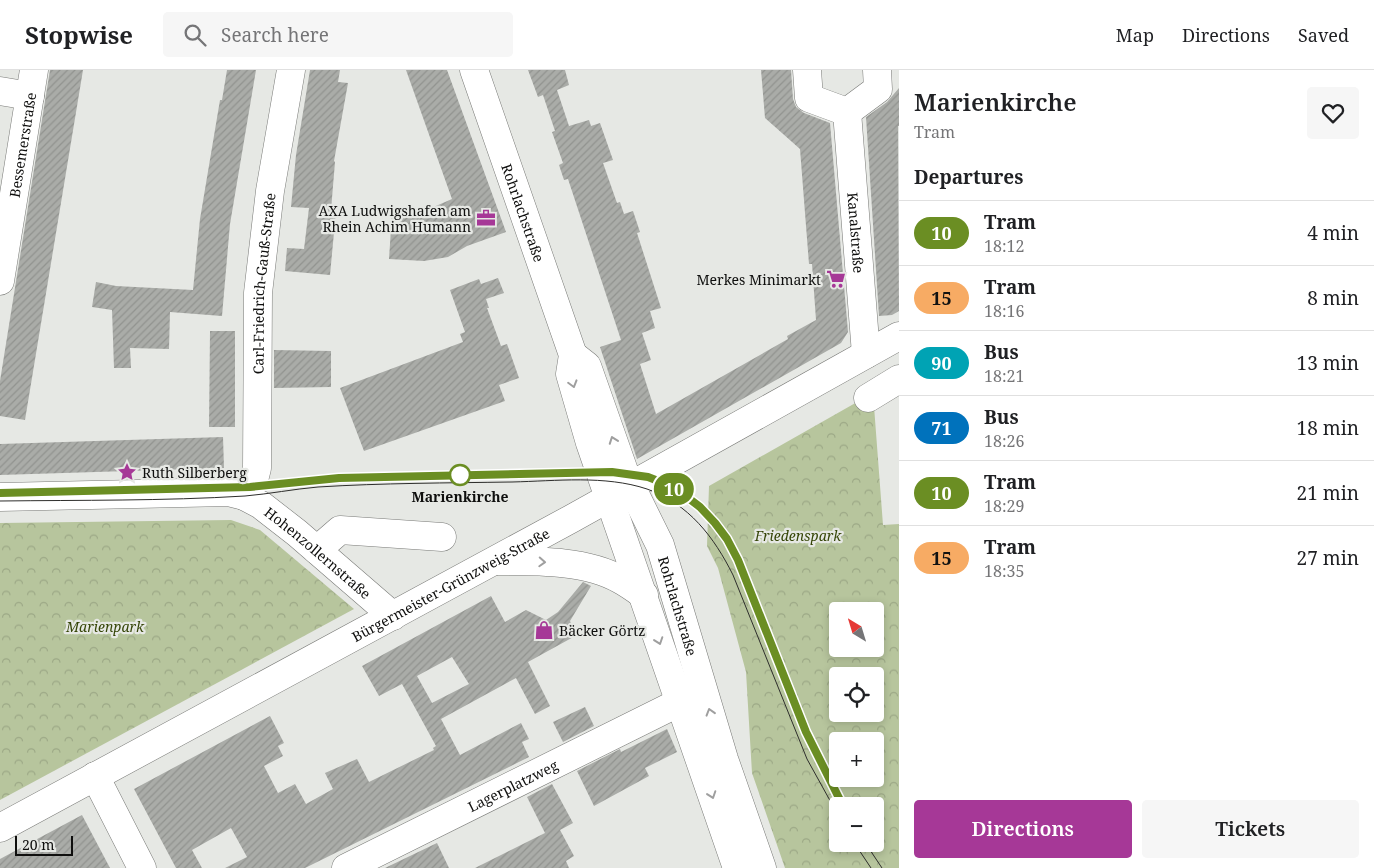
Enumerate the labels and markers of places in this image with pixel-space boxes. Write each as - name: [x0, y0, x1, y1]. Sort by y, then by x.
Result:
- place label: AXA Ludwigshafen am Rhein Achim Humann: [319, 201, 471, 236]
- office icon: AXA Ludwigshafen am Rhein Achim Humann: [475, 207, 497, 229]
- supermarket icon: Merkes Minimarkt: [825, 268, 847, 290]
- place label: Merkes Minimarkt: [696, 270, 821, 289]
- place icon: Ruth Silberberg: [116, 461, 138, 483]
- place label: Ruth Silberberg: [142, 463, 247, 482]
- marker: Marienkirche: [449, 464, 471, 486]
- place label: Marienkirche: [411, 487, 509, 506]
- shop icon: Bäcker Görtz: [533, 619, 555, 641]
- place label: Bäcker Görtz: [559, 621, 645, 640]

